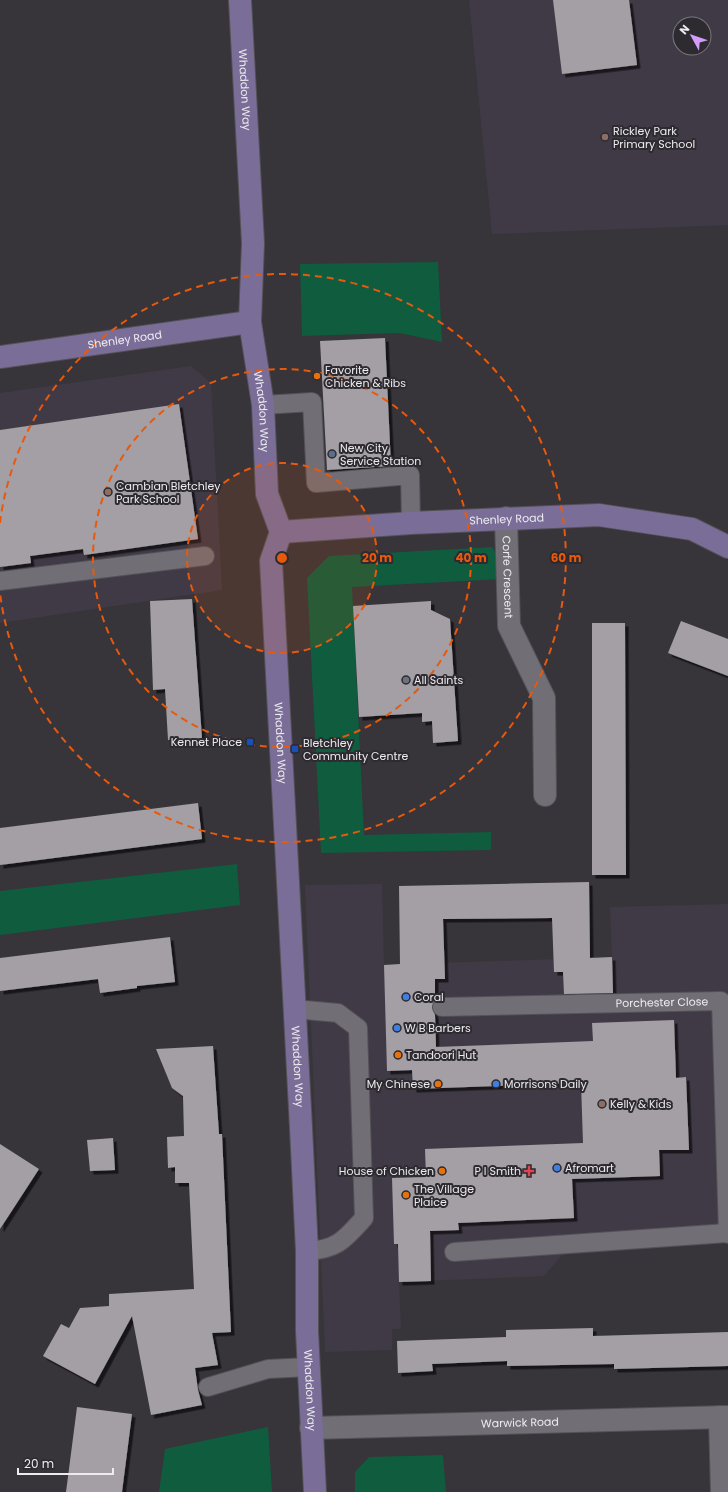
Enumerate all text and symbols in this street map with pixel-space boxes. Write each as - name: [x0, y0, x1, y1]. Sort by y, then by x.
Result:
- north arrow: [672, 16, 712, 56]
- text: N: [676, 21, 693, 38]
- street label: Whaddon Way: [235, 49, 255, 132]
- place label: Rickley Park Primary School: [613, 123, 695, 152]
- marker: Rickley Park Primary School: [600, 132, 610, 142]
- street label: Shenley Road: [87, 326, 163, 353]
- place label: Favorite Chicken & Ribs: [325, 362, 406, 391]
- street label: Whaddon Way: [250, 370, 273, 453]
- marker: Favorite Chicken & Ribs: [312, 371, 322, 381]
- place label: New City Service Station: [340, 440, 421, 469]
- marker: New City Service Station: [327, 449, 337, 459]
- place label: Cambian Bletchley Park School: [116, 478, 221, 507]
- marker: Cambian Bletchley Park School: [103, 487, 113, 497]
- street label: Shenley Road: [469, 509, 544, 529]
- street label: Corfe Crescent: [498, 535, 517, 619]
- text: 20 m: [362, 549, 392, 566]
- text: 40 m: [455, 549, 487, 566]
- text: 60 m: [551, 549, 582, 566]
- centre of rings: [275, 551, 289, 565]
- place label: All Saints: [414, 672, 463, 688]
- marker: All Saints: [401, 675, 411, 685]
- street label: Whaddon Way: [270, 702, 291, 785]
- place label: Kennet Place: [171, 734, 242, 750]
- place label: Bletchley Community Centre: [303, 735, 409, 764]
- marker: Kennet Place: [245, 737, 255, 747]
- marker: Bletchley Community Centre: [290, 744, 300, 754]
- place label: Coral: [414, 989, 444, 1005]
- marker: Coral: [401, 992, 411, 1002]
- street label: Porchester Close: [615, 993, 709, 1011]
- place label: W B Barbers: [405, 1020, 471, 1036]
- marker: W B Barbers: [392, 1023, 402, 1033]
- street label: Whaddon Way: [288, 1025, 308, 1109]
- place label: Tandoori Hut: [406, 1047, 476, 1063]
- marker: Tandoori Hut: [393, 1050, 403, 1060]
- place label: My Chinese: [367, 1076, 430, 1092]
- place label: Morrisons Daily: [504, 1076, 588, 1092]
- marker: My Chinese: [433, 1079, 443, 1089]
- marker: Morrisons Daily: [491, 1079, 501, 1089]
- place label: Kelly & Kids: [610, 1096, 672, 1112]
- marker: Kelly & Kids: [597, 1099, 607, 1109]
- place label: Afromart: [565, 1160, 614, 1176]
- place label: House of Chicken: [339, 1163, 434, 1179]
- place label: P I Smith: [475, 1163, 521, 1179]
- marker: Afromart: [552, 1163, 562, 1173]
- marker: House of Chicken: [437, 1166, 447, 1176]
- marker: P I Smith: [524, 1166, 534, 1176]
- place label: The Village Plaice: [414, 1181, 474, 1210]
- marker: The Village Plaice: [401, 1190, 411, 1200]
- street label: Whaddon Way: [300, 1349, 320, 1432]
- street label: Warwick Road: [481, 1413, 559, 1432]
- scale bar: [18, 1450, 113, 1476]
- text: 20 m: [24, 1455, 54, 1472]

